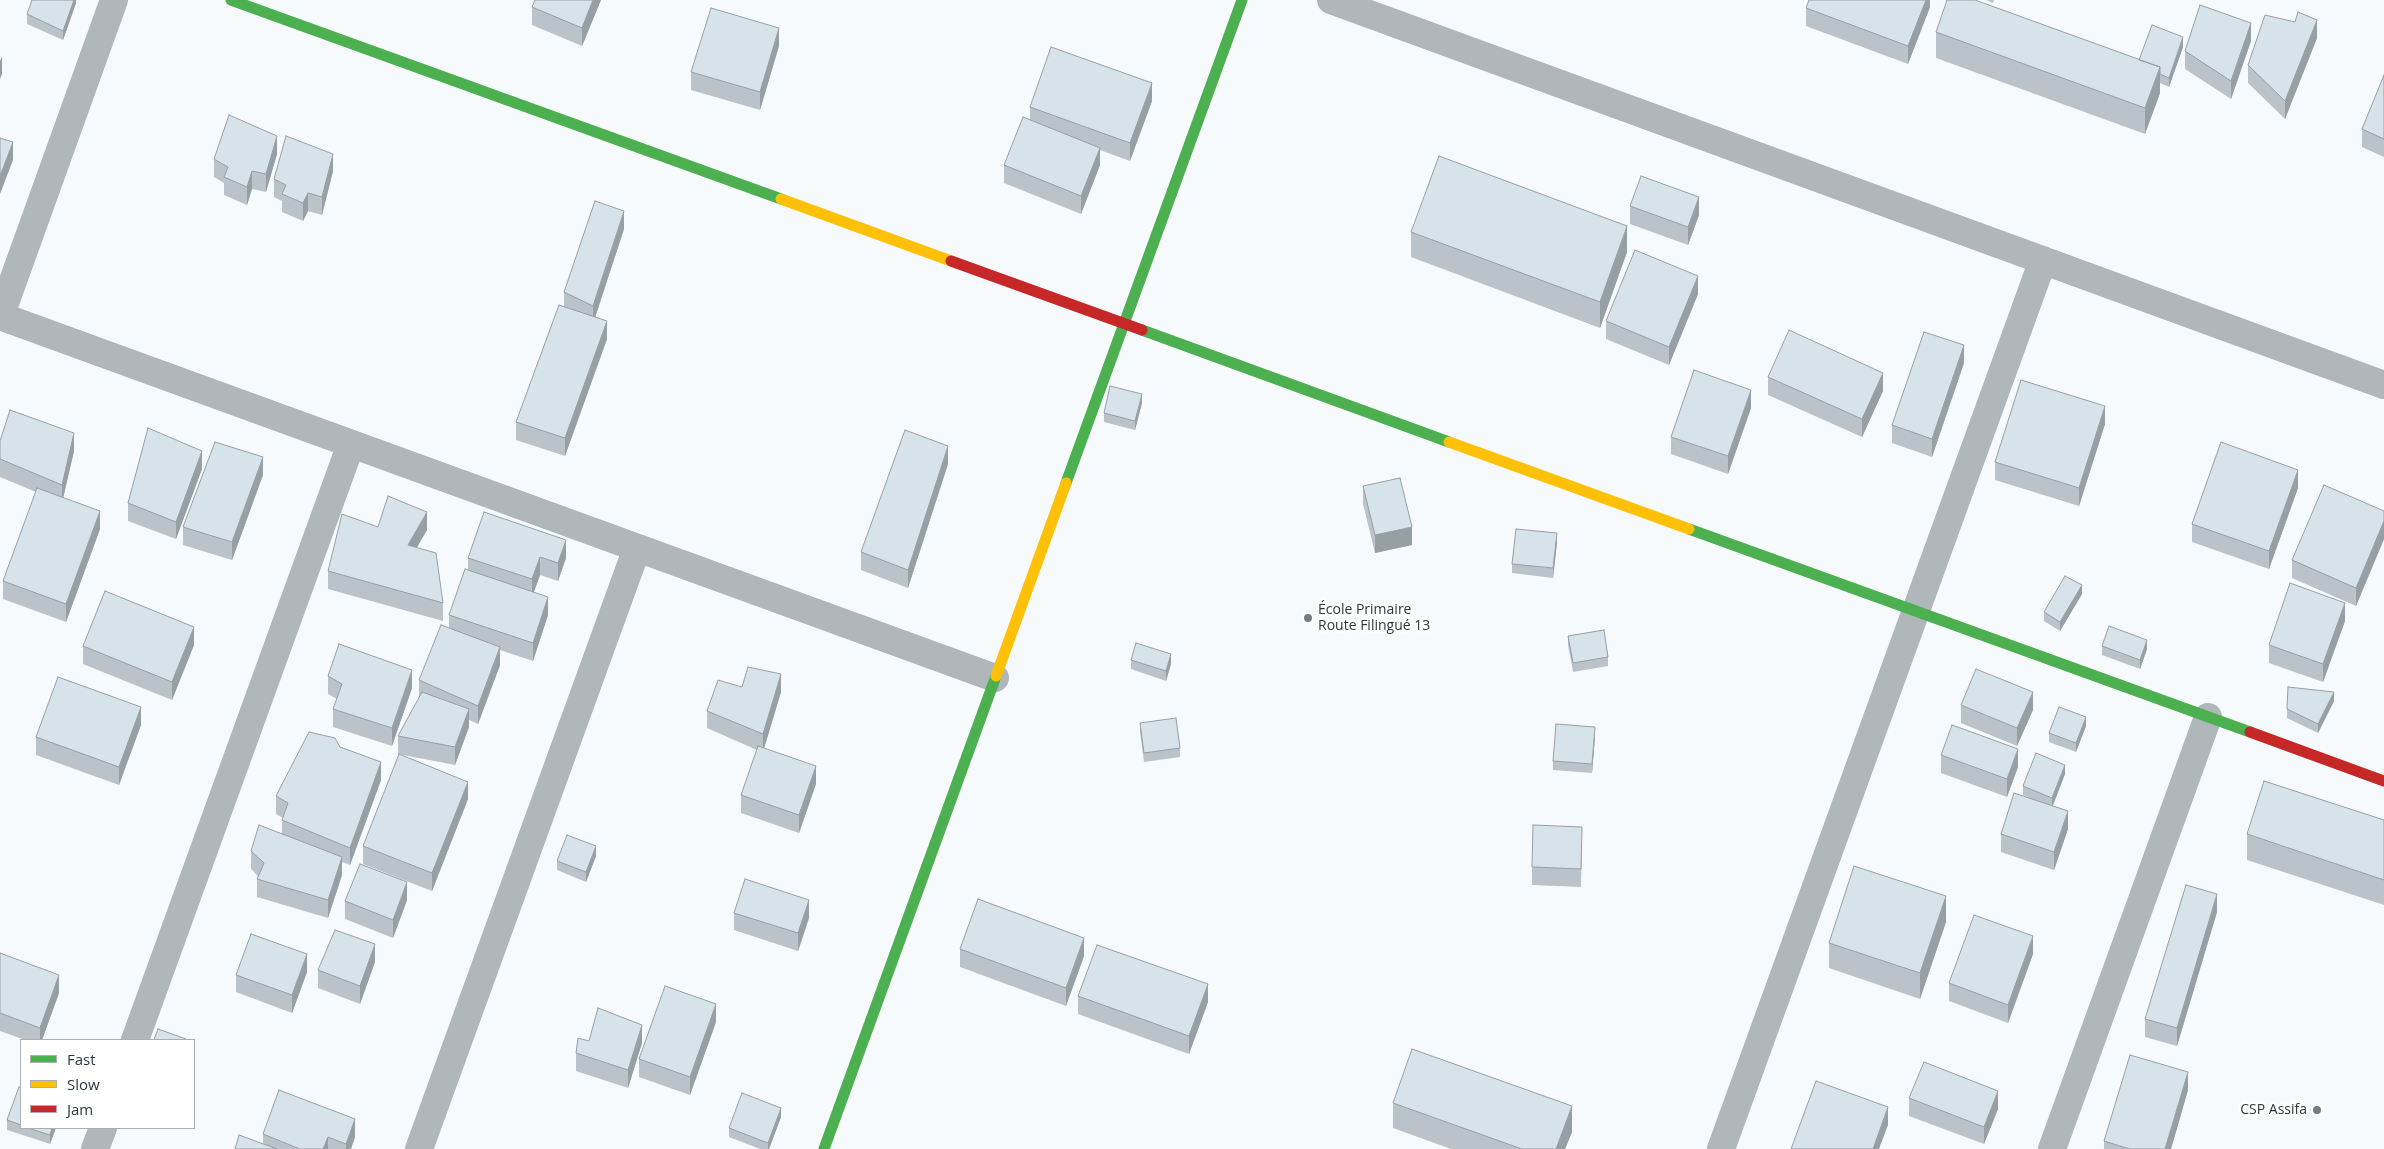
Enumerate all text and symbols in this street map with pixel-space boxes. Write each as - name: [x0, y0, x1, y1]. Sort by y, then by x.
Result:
- place label: École Primaire Route Filingué 13: [1318, 602, 1430, 634]
- marker: École Primaire Route Filingué 13: [1302, 612, 1314, 624]
- legend: [20, 1039, 195, 1129]
- text: Fast: [67, 1049, 96, 1069]
- text: Slow: [67, 1074, 100, 1094]
- text: Jam: [67, 1099, 93, 1119]
- place label: CSP Assifa: [2240, 1102, 2307, 1118]
- marker: CSP Assifa: [2311, 1104, 2323, 1116]

